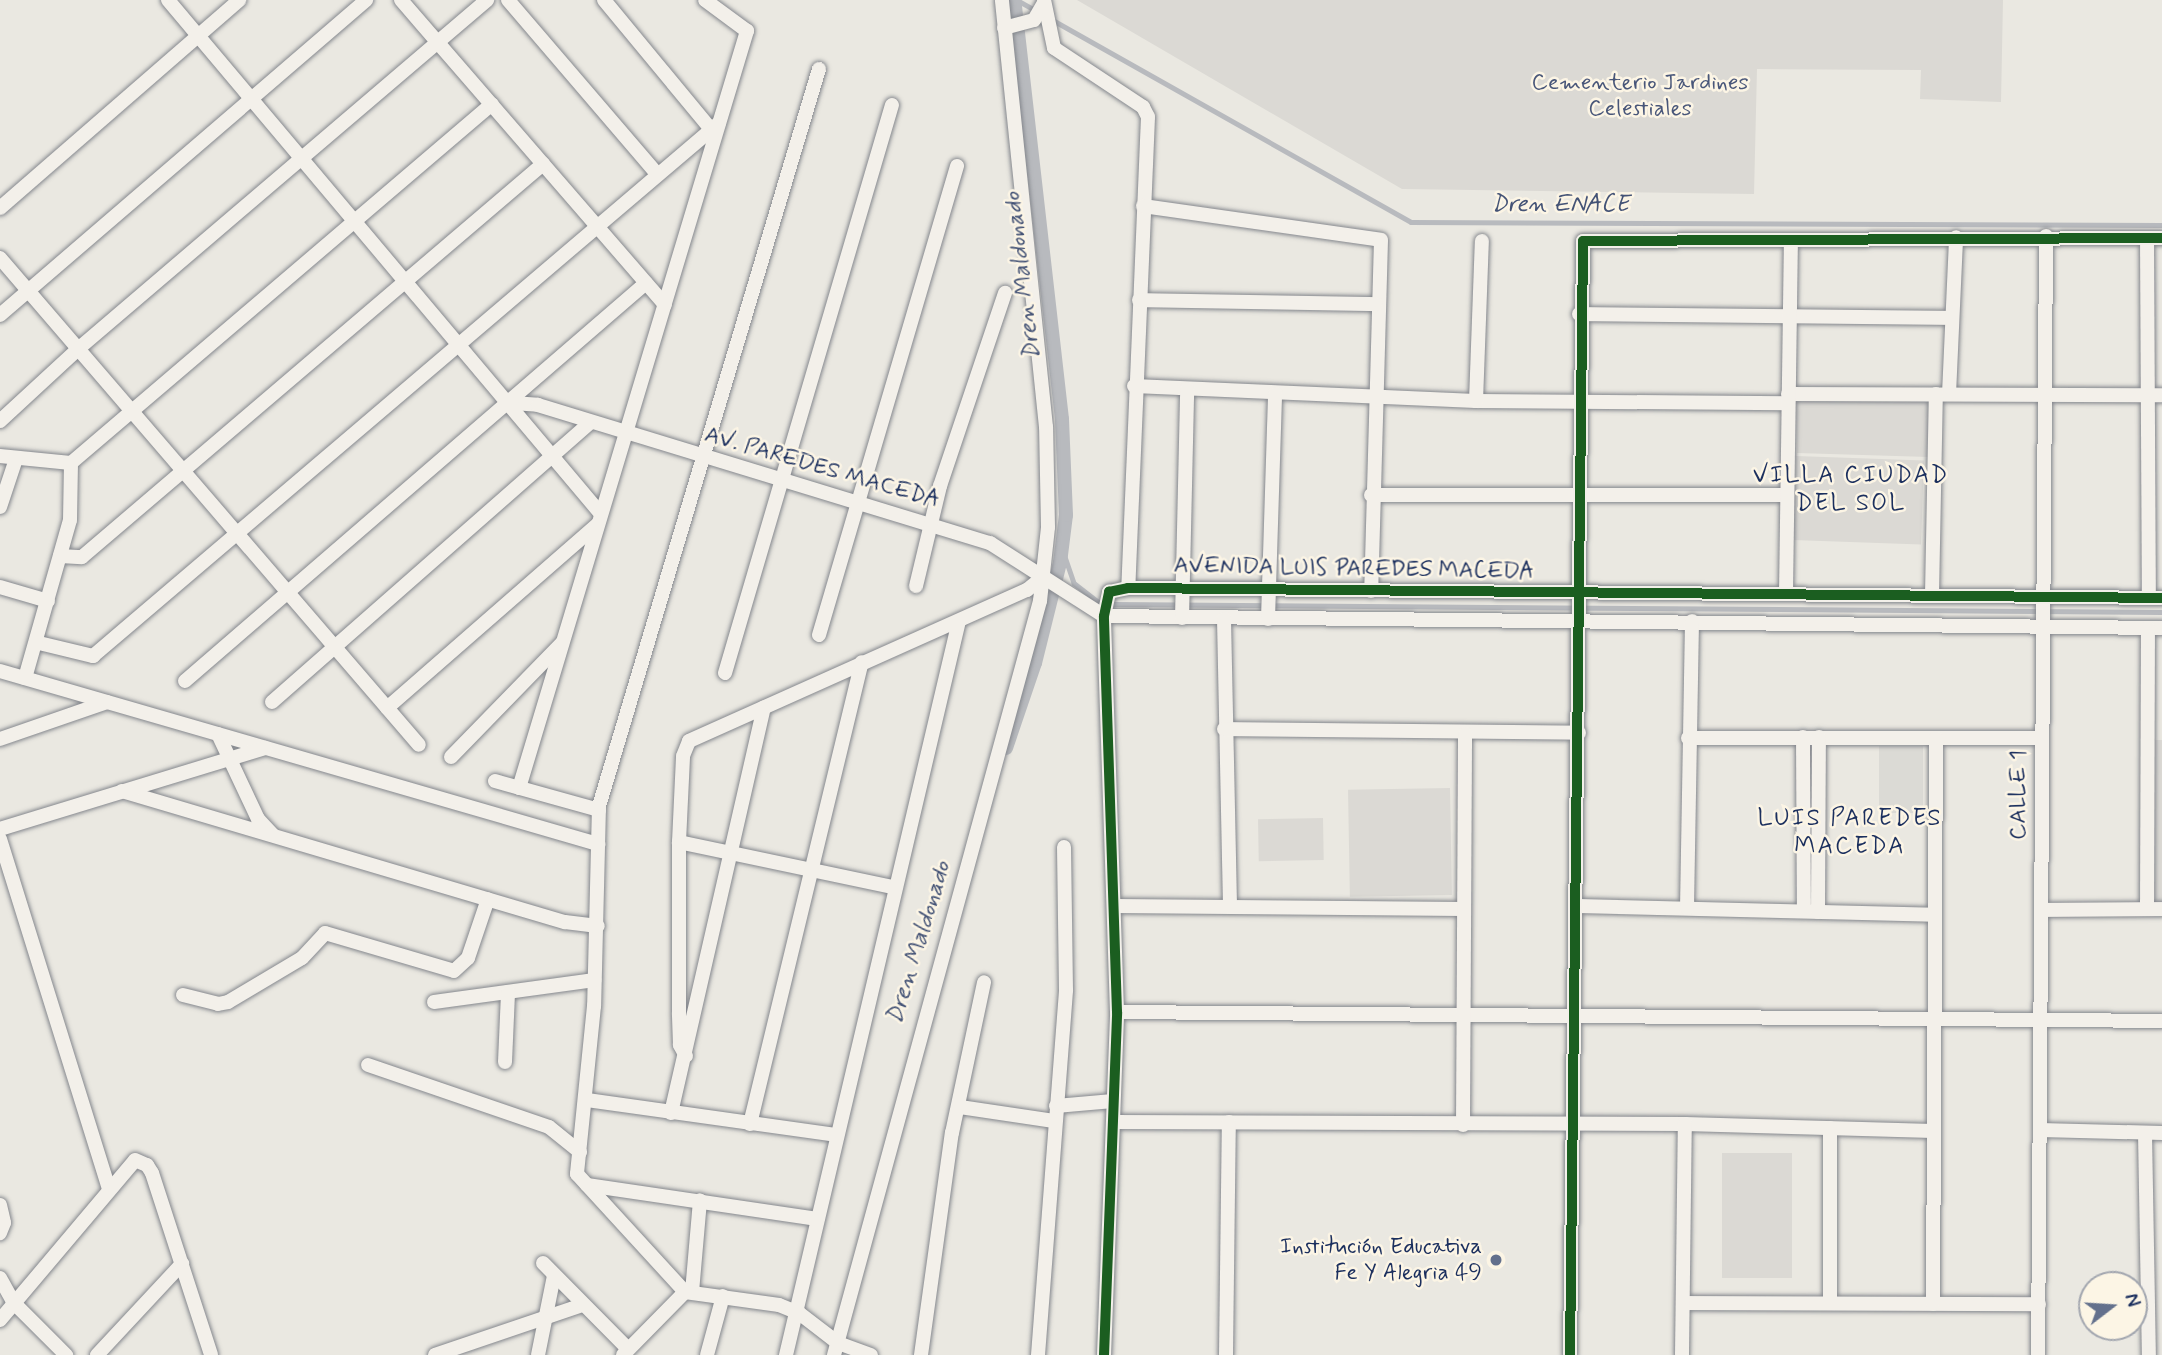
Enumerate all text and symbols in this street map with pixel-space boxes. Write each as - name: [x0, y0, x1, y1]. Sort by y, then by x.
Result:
- park label: Cementerio Jardines Celestiales: [1532, 69, 1748, 123]
- water label: Dren Maldonado: [998, 189, 1048, 363]
- water label: Dren ENACE: [1493, 191, 1627, 219]
- street label: AV. PAREDES MACEDA: [702, 421, 942, 515]
- district label: VILLA CIUDAD DEL SOL: [1756, 462, 1946, 518]
- street label: AVENIDA LUIS PAREDES MACEDA: [1170, 552, 1538, 586]
- street label: CALLE 1: [2005, 750, 2033, 840]
- district label: LUIS PAREDES MACEDA: [1757, 805, 1943, 861]
- water label: Dren Maldonado: [880, 856, 958, 1030]
- place label: Institución Educativa Fe Y Alegria 49: [1280, 1233, 1482, 1287]
- marker: Institución Educativa Fe Y Alegria 49: [1488, 1252, 1504, 1268]
- north arrow: [2078, 1271, 2148, 1341]
- text: N: [2118, 1291, 2145, 1310]

